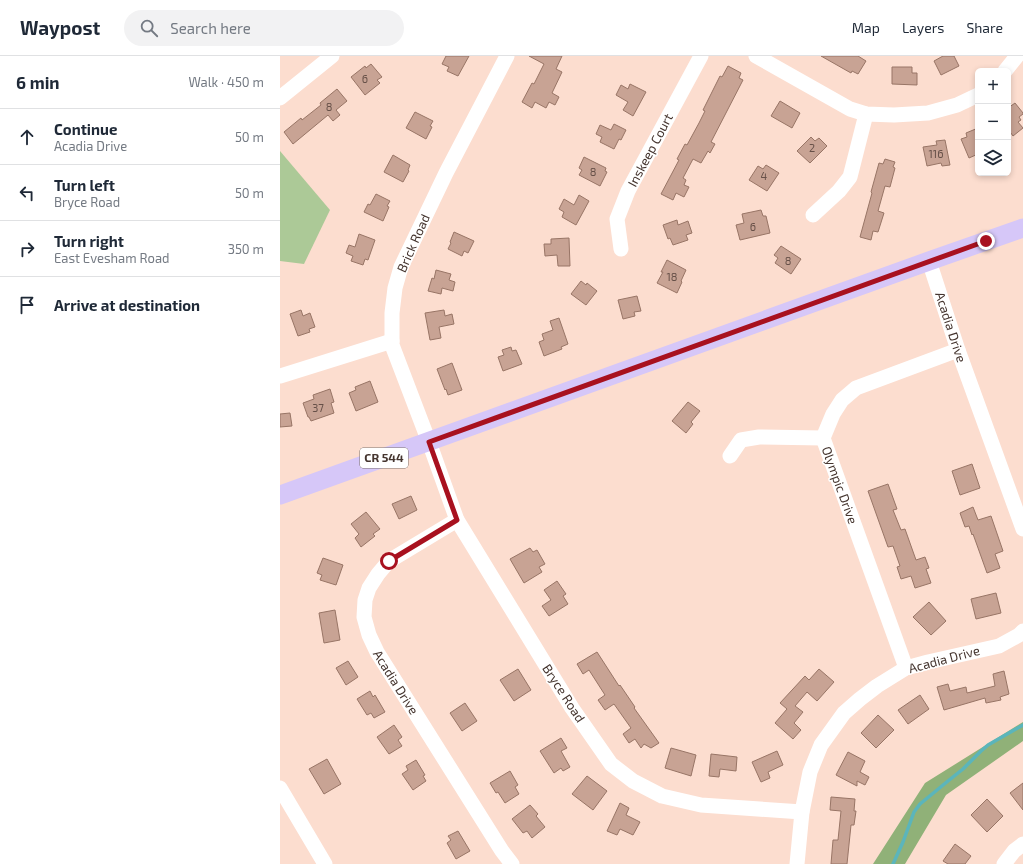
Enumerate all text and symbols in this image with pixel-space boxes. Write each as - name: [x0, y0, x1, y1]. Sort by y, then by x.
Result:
- search box: [124, 10, 404, 46]
- text: Waypost: [20, 16, 100, 39]
- icon: search: [138, 17, 160, 39]
- text: Search here: [170, 19, 251, 37]
- text: Map: [852, 19, 880, 36]
- text: Layers: [902, 19, 944, 36]
- text: Share: [966, 19, 1003, 36]
- map controls: [975, 68, 1011, 176]
- button: +: [975, 68, 1011, 104]
- text: 6 min: [16, 72, 60, 92]
- house number: 6: [362, 72, 368, 85]
- text: Walk · 450 m: [188, 74, 264, 90]
- house number: 8: [326, 100, 332, 113]
- button: −: [975, 104, 1011, 140]
- street label: Inskeep Court: [624, 111, 676, 189]
- text: Continue: [54, 120, 117, 138]
- icon: ahead: [16, 126, 38, 148]
- text: 50 m: [235, 129, 264, 145]
- text: Acadia Drive: [54, 138, 127, 154]
- button: layers: [975, 140, 1011, 176]
- house number: 2: [809, 141, 815, 154]
- house number: 116: [928, 147, 944, 160]
- house number: 8: [590, 165, 596, 178]
- house number: 4: [761, 169, 768, 182]
- text: Turn left: [54, 176, 115, 194]
- icon: left: [16, 182, 38, 204]
- text: 50 m: [235, 185, 264, 201]
- text: Bryce Road: [54, 194, 120, 210]
- street label: Brick Road: [393, 211, 433, 275]
- house number: 6: [750, 220, 756, 233]
- text: Turn right: [54, 232, 124, 250]
- route end: [977, 232, 995, 250]
- icon: right: [16, 238, 38, 260]
- text: 350 m: [228, 241, 264, 257]
- text: East Evesham Road: [54, 250, 169, 266]
- house number: 8: [785, 254, 791, 267]
- house number: 18: [666, 270, 678, 283]
- street label: Acadia Drive: [932, 290, 970, 364]
- icon: arrive: [16, 294, 38, 316]
- text: Arrive at destination: [54, 296, 200, 314]
- house number: 37: [312, 401, 324, 414]
- street label: Olympic Drive: [819, 444, 861, 526]
- road number: CR 544: [360, 448, 408, 468]
- route start: [380, 552, 398, 570]
- street label: Acadia Drive: [907, 642, 981, 676]
- street label: Acadia Drive: [370, 647, 422, 717]
- street label: Bryce Road: [539, 661, 589, 725]

